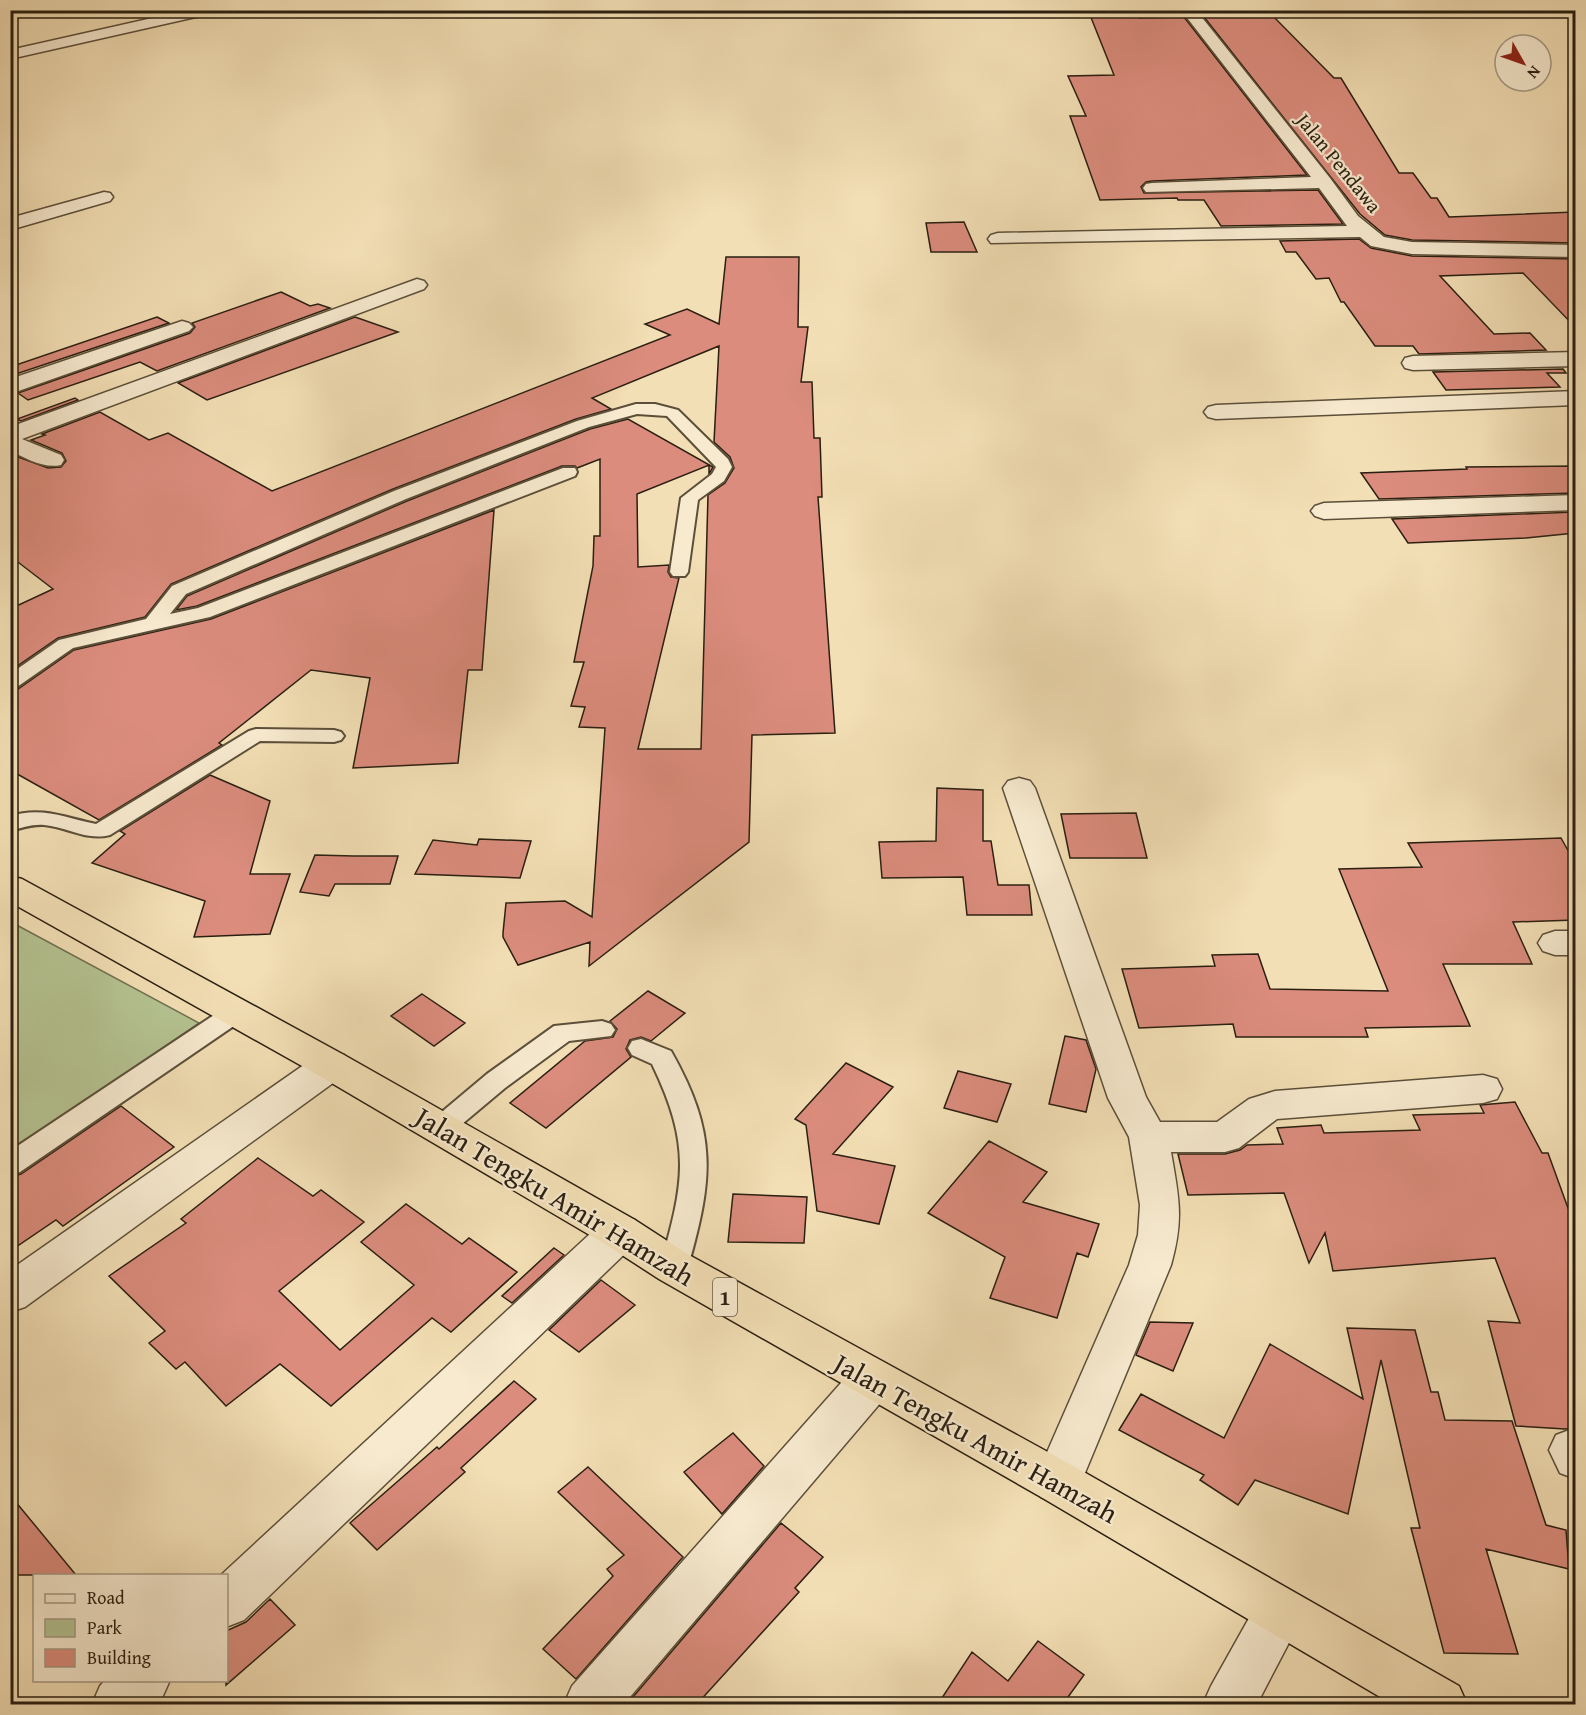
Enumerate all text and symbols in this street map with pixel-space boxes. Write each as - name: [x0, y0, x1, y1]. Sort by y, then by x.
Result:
- north arrow: [1493, 33, 1553, 93]
- text: N: [1522, 61, 1547, 85]
- street label: Jalan Pendawa: [1288, 104, 1389, 219]
- street label: Jalan Tengku Amir Hamzah: [405, 1094, 703, 1296]
- road number: 1: [713, 1278, 737, 1316]
- street label: Jalan Tengku Amir Hamzah: [824, 1341, 1126, 1533]
- legend: [33, 1574, 228, 1682]
- text: Road: [87, 1584, 125, 1611]
- text: Park: [87, 1614, 123, 1641]
- text: Building: [87, 1644, 151, 1671]

